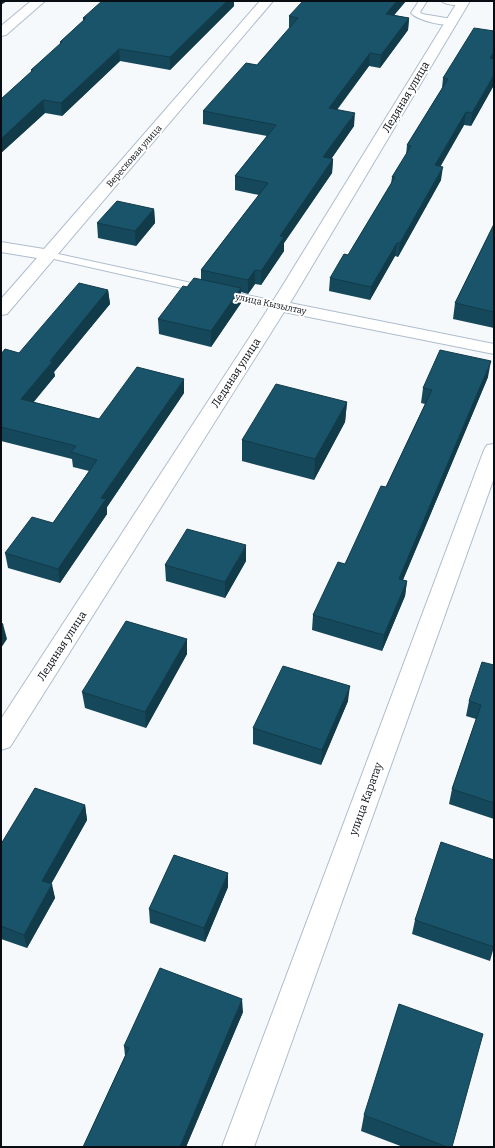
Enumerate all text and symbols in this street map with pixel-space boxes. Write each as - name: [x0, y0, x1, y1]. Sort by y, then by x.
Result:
- street label: Ледяная улица: [380, 59, 432, 135]
- street label: Вересковая улица: [104, 123, 164, 189]
- street label: улица Кызылтау: [234, 291, 308, 316]
- street label: Ледяная улица: [209, 336, 263, 410]
- street label: Ледяная улица: [35, 609, 89, 683]
- street label: улица Каратау: [346, 760, 385, 838]

